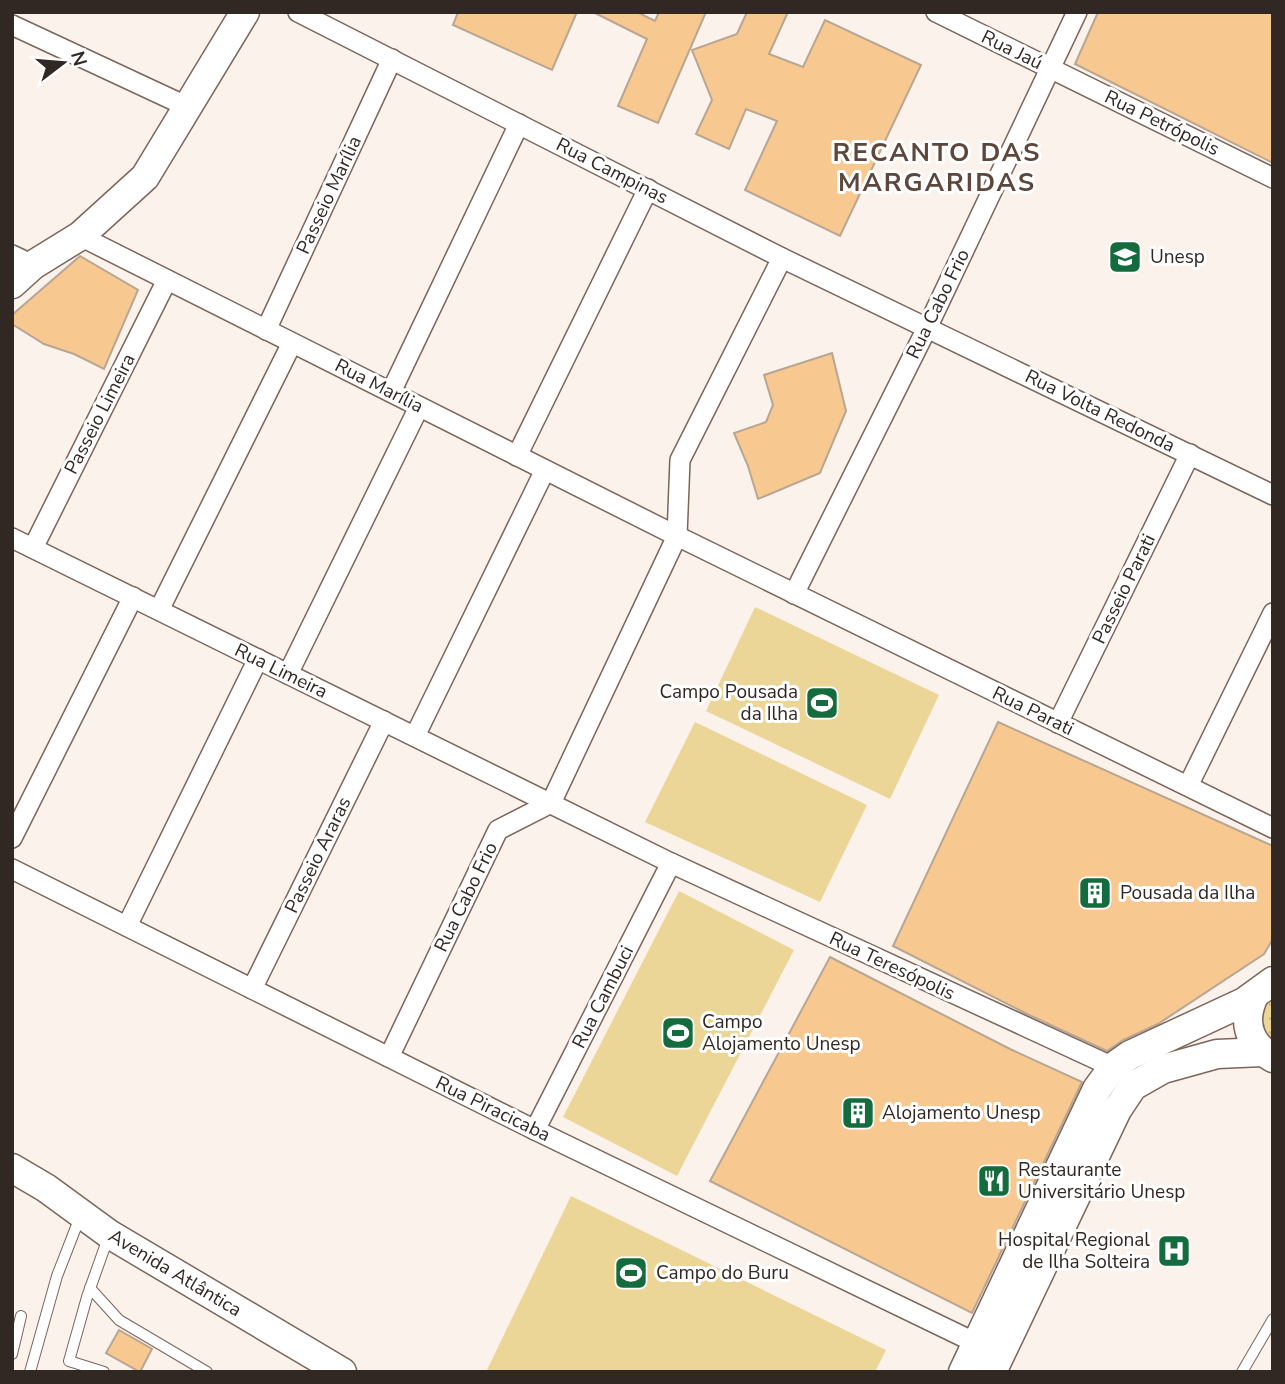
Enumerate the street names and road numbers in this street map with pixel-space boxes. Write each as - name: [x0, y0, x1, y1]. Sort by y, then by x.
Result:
- street label: Rua Jaú: [977, 24, 1047, 76]
- street label: Rua Petrópolis: [1100, 84, 1224, 162]
- street label: Passeio Marília: [290, 132, 368, 258]
- street label: Rua Campinas: [551, 132, 673, 210]
- street label: Rua Cabo Frio: [900, 245, 976, 363]
- street label: Passeio Limeira: [58, 349, 142, 479]
- street label: Rua Marília: [330, 353, 428, 419]
- street label: Rua Volta Redonda: [1021, 363, 1179, 459]
- street label: Passeio Parati: [1086, 530, 1162, 648]
- street label: Rua Limeira: [230, 637, 332, 705]
- street label: Rua Parati: [988, 680, 1078, 742]
- street label: Passeio Araras: [279, 792, 357, 918]
- street label: Rua Cabo Frio: [428, 838, 504, 956]
- street label: Rua Teresópolis: [825, 926, 959, 1006]
- street label: Rua Cambuci: [566, 941, 640, 1053]
- street label: Rua Piracicaba: [431, 1070, 555, 1148]
- street label: Avenida Atlântica: [104, 1223, 246, 1323]

